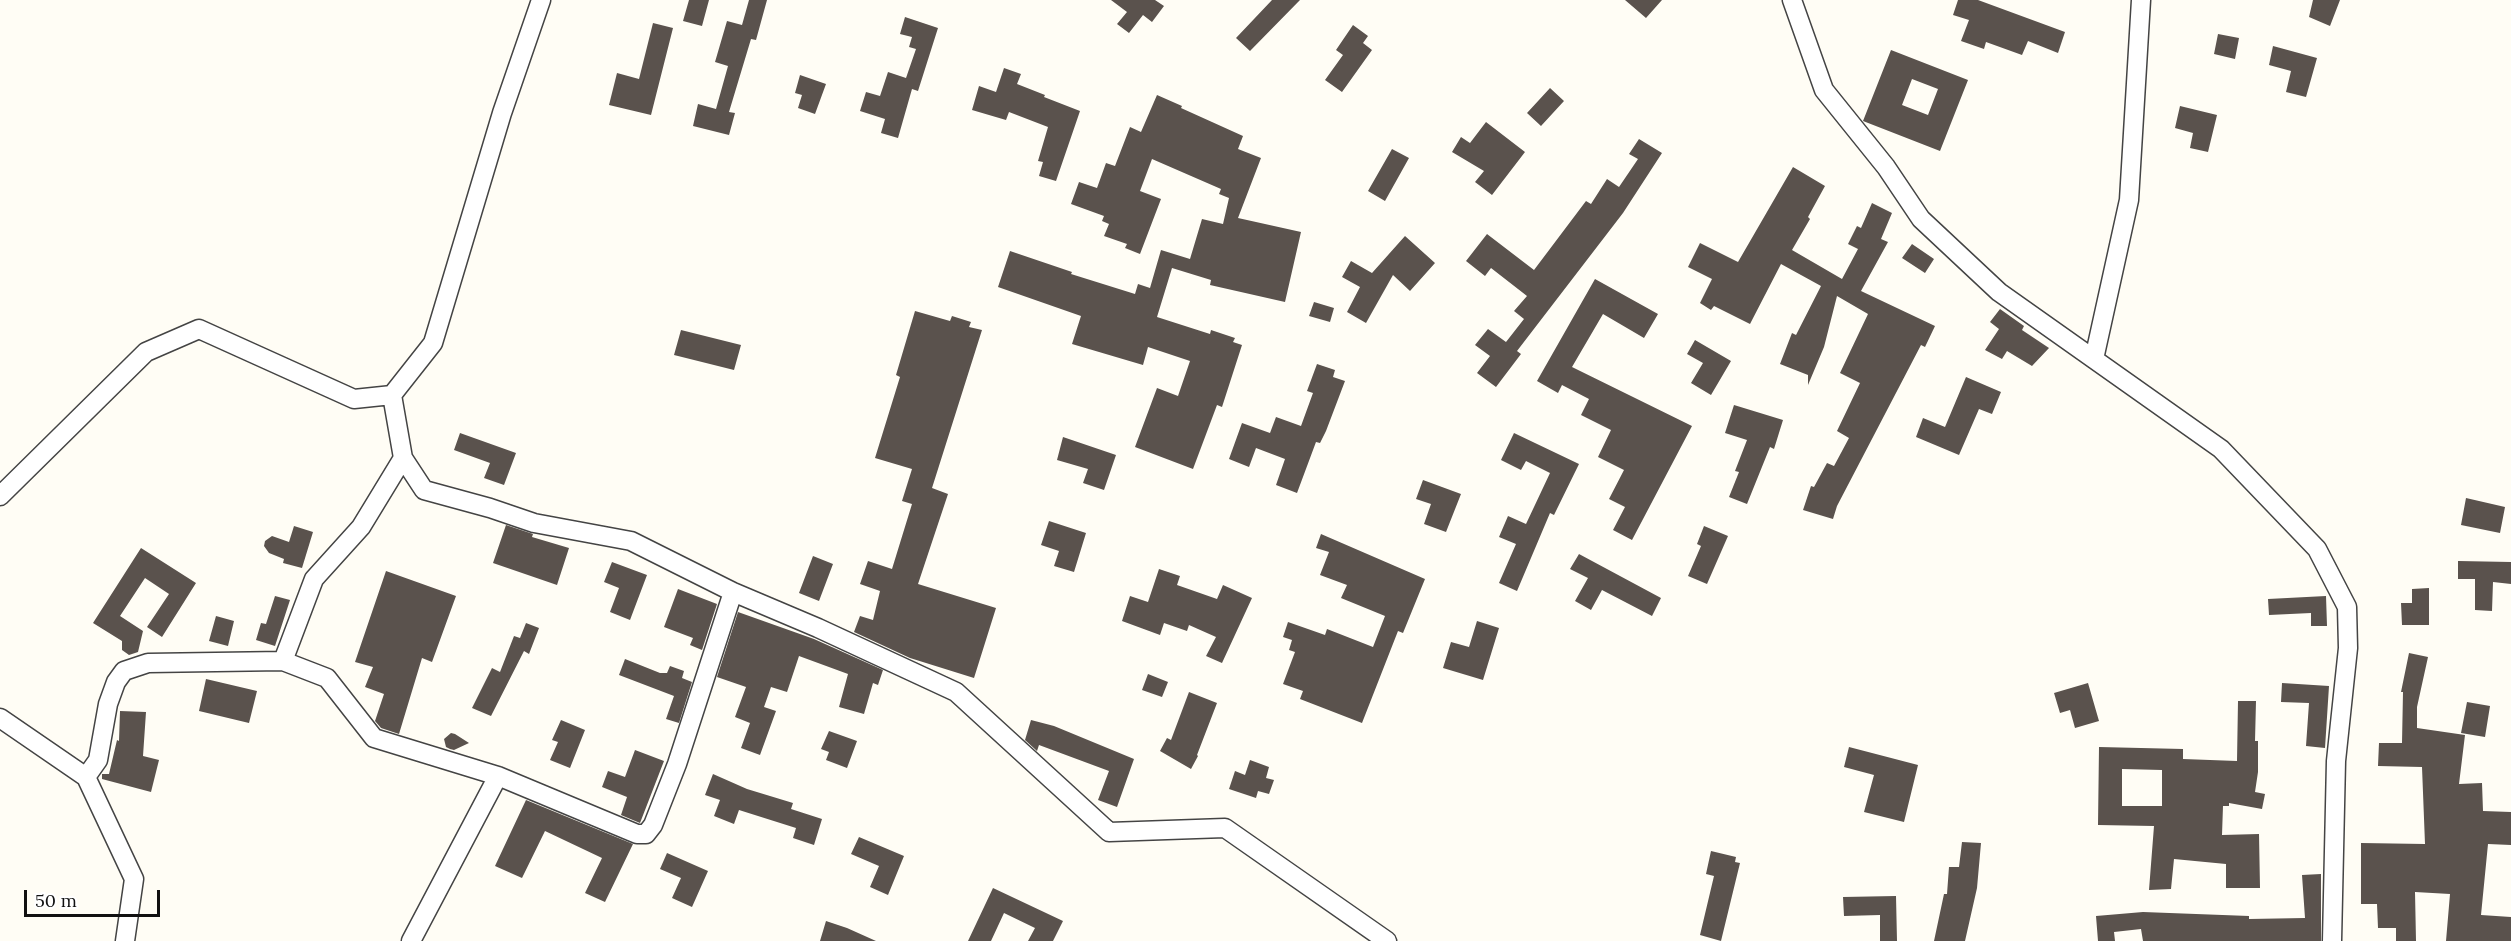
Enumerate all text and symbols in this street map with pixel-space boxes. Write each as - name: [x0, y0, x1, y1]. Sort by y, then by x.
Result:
- scale bar: [27, 878, 164, 916]
- text: 50 m: [35, 889, 77, 912]

